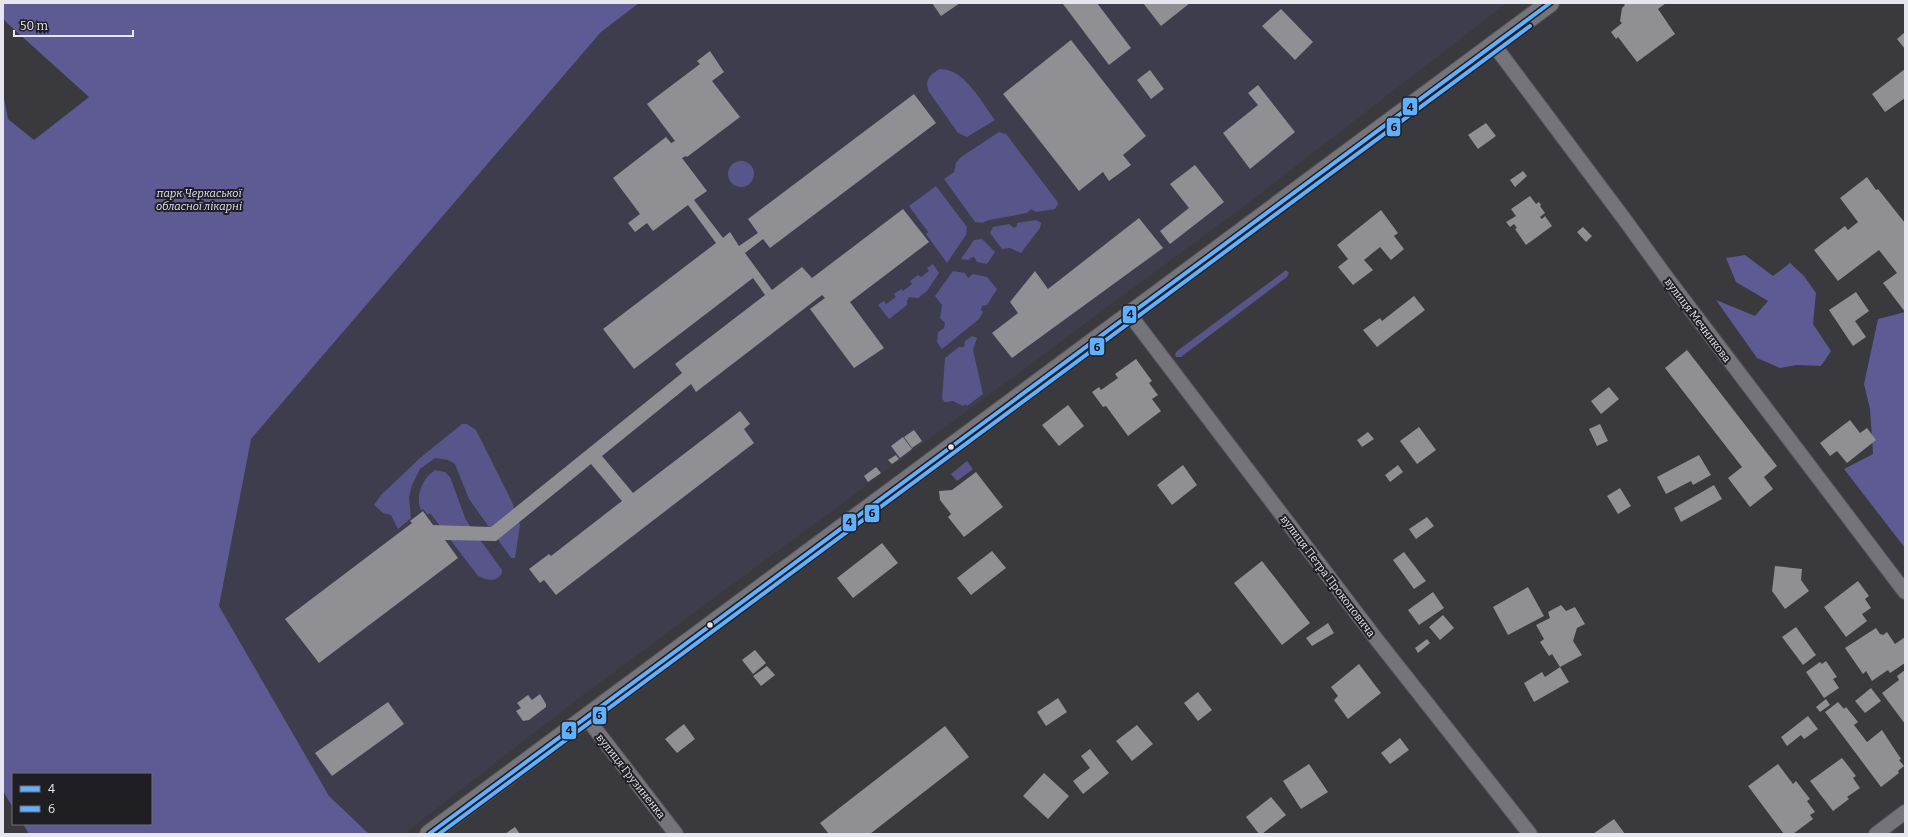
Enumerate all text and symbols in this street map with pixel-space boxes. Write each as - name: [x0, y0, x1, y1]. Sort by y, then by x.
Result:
- scale bar: [14, 12, 133, 38]
- text: 50 m: [20, 19, 49, 33]
- line badge: 4: [1402, 97, 1418, 116]
- text: 4: [1407, 101, 1414, 114]
- line badge: 6: [1386, 117, 1401, 137]
- text: 6: [1391, 121, 1398, 134]
- park label: парк Черкаської обласної лікарні: [155, 187, 242, 213]
- street label: вулиця Мечникова: [1662, 276, 1733, 365]
- line badge: 4: [1122, 305, 1137, 324]
- text: 4: [1127, 308, 1134, 321]
- line badge: 6: [1089, 337, 1105, 356]
- text: 6: [1094, 341, 1101, 354]
- unlabelled marker: [946, 442, 956, 452]
- line badge: 6: [864, 504, 880, 523]
- text: 6: [869, 507, 876, 520]
- line badge: 4: [842, 513, 857, 532]
- street label: вулиця Петра Прокоповича: [1278, 513, 1378, 640]
- text: 4: [846, 516, 853, 529]
- unlabelled marker: [705, 620, 715, 630]
- line badge: 6: [592, 706, 607, 725]
- text: 6: [596, 709, 603, 722]
- line badge: 4: [561, 721, 577, 740]
- text: 4: [566, 724, 573, 737]
- street label: вулиця Грузиненка: [593, 731, 668, 821]
- legend: [12, 773, 152, 825]
- text: 4: [48, 782, 55, 796]
- text: 6: [48, 802, 55, 816]

